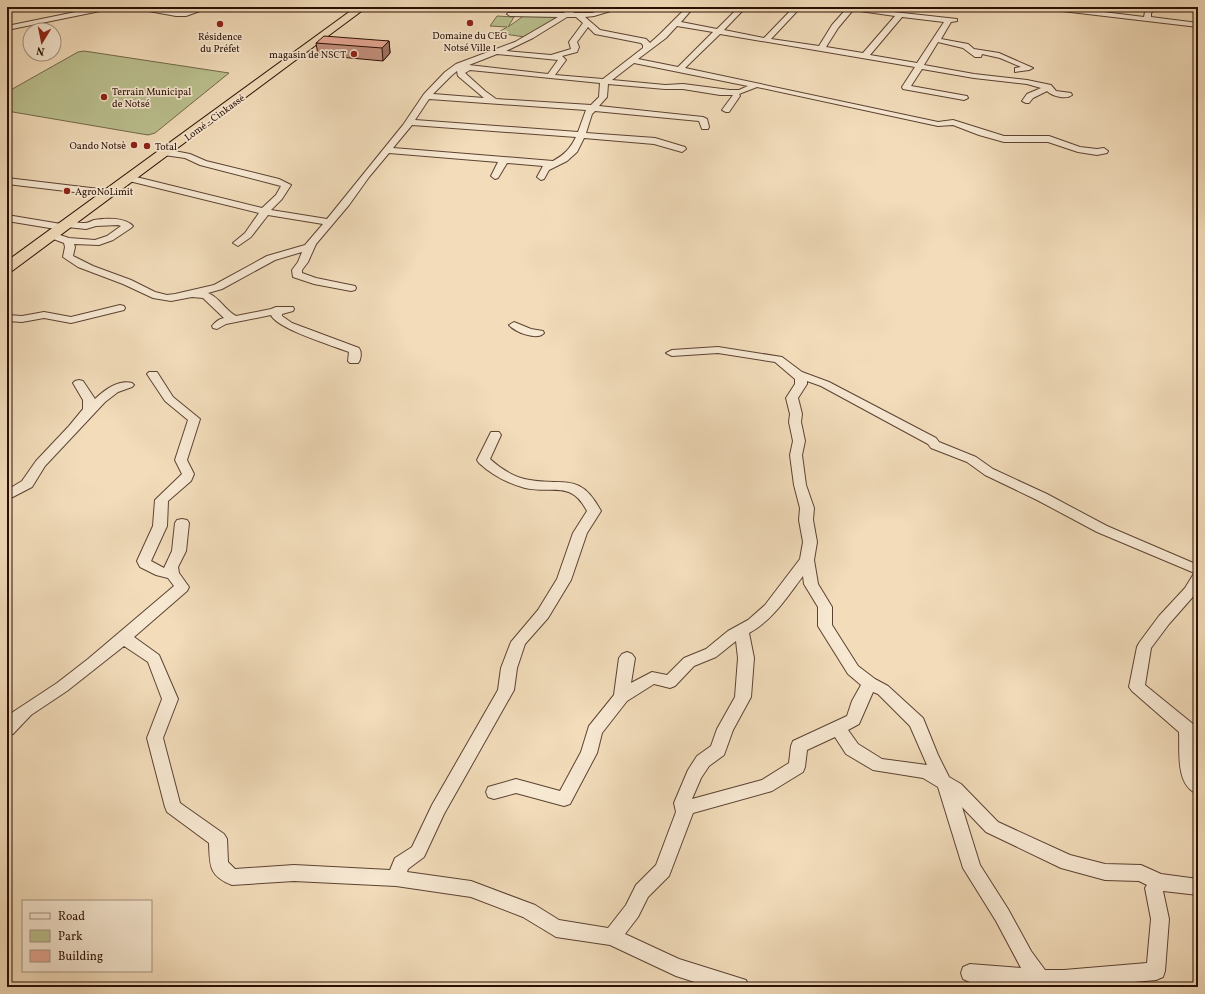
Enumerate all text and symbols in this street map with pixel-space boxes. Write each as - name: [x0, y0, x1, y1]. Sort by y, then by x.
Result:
- marker: Domaine du CEG Notsé Ville 1: [465, 18, 475, 28]
- marker: Résidence du Préfet: [215, 19, 225, 29]
- north arrow: [22, 22, 62, 62]
- place label: Domaine du CEG Notsé Ville 1: [432, 29, 508, 55]
- place label: Résidence du Préfet: [198, 30, 242, 56]
- text: N: [35, 42, 46, 58]
- place label: magasin de NSCT: [269, 48, 346, 62]
- marker: magasin de NSCT: [349, 49, 359, 59]
- place label: Terrain Municipal de Notsé: [112, 85, 191, 111]
- street label: Lomé - Cinkassé: [182, 91, 248, 144]
- marker: Terrain Municipal de Notsé: [99, 92, 109, 102]
- place label: Oando Notsè: [70, 139, 126, 153]
- marker: Oando Notsè: [129, 140, 139, 150]
- place label: Total: [155, 140, 177, 154]
- marker: Total: [142, 141, 152, 151]
- place label: AgroNoLimit: [75, 185, 134, 199]
- marker: AgroNoLimit: [62, 186, 72, 196]
- legend: [22, 900, 152, 972]
- text: Road: [58, 909, 85, 925]
- text: Park: [58, 929, 83, 945]
- text: Building: [58, 949, 103, 965]

